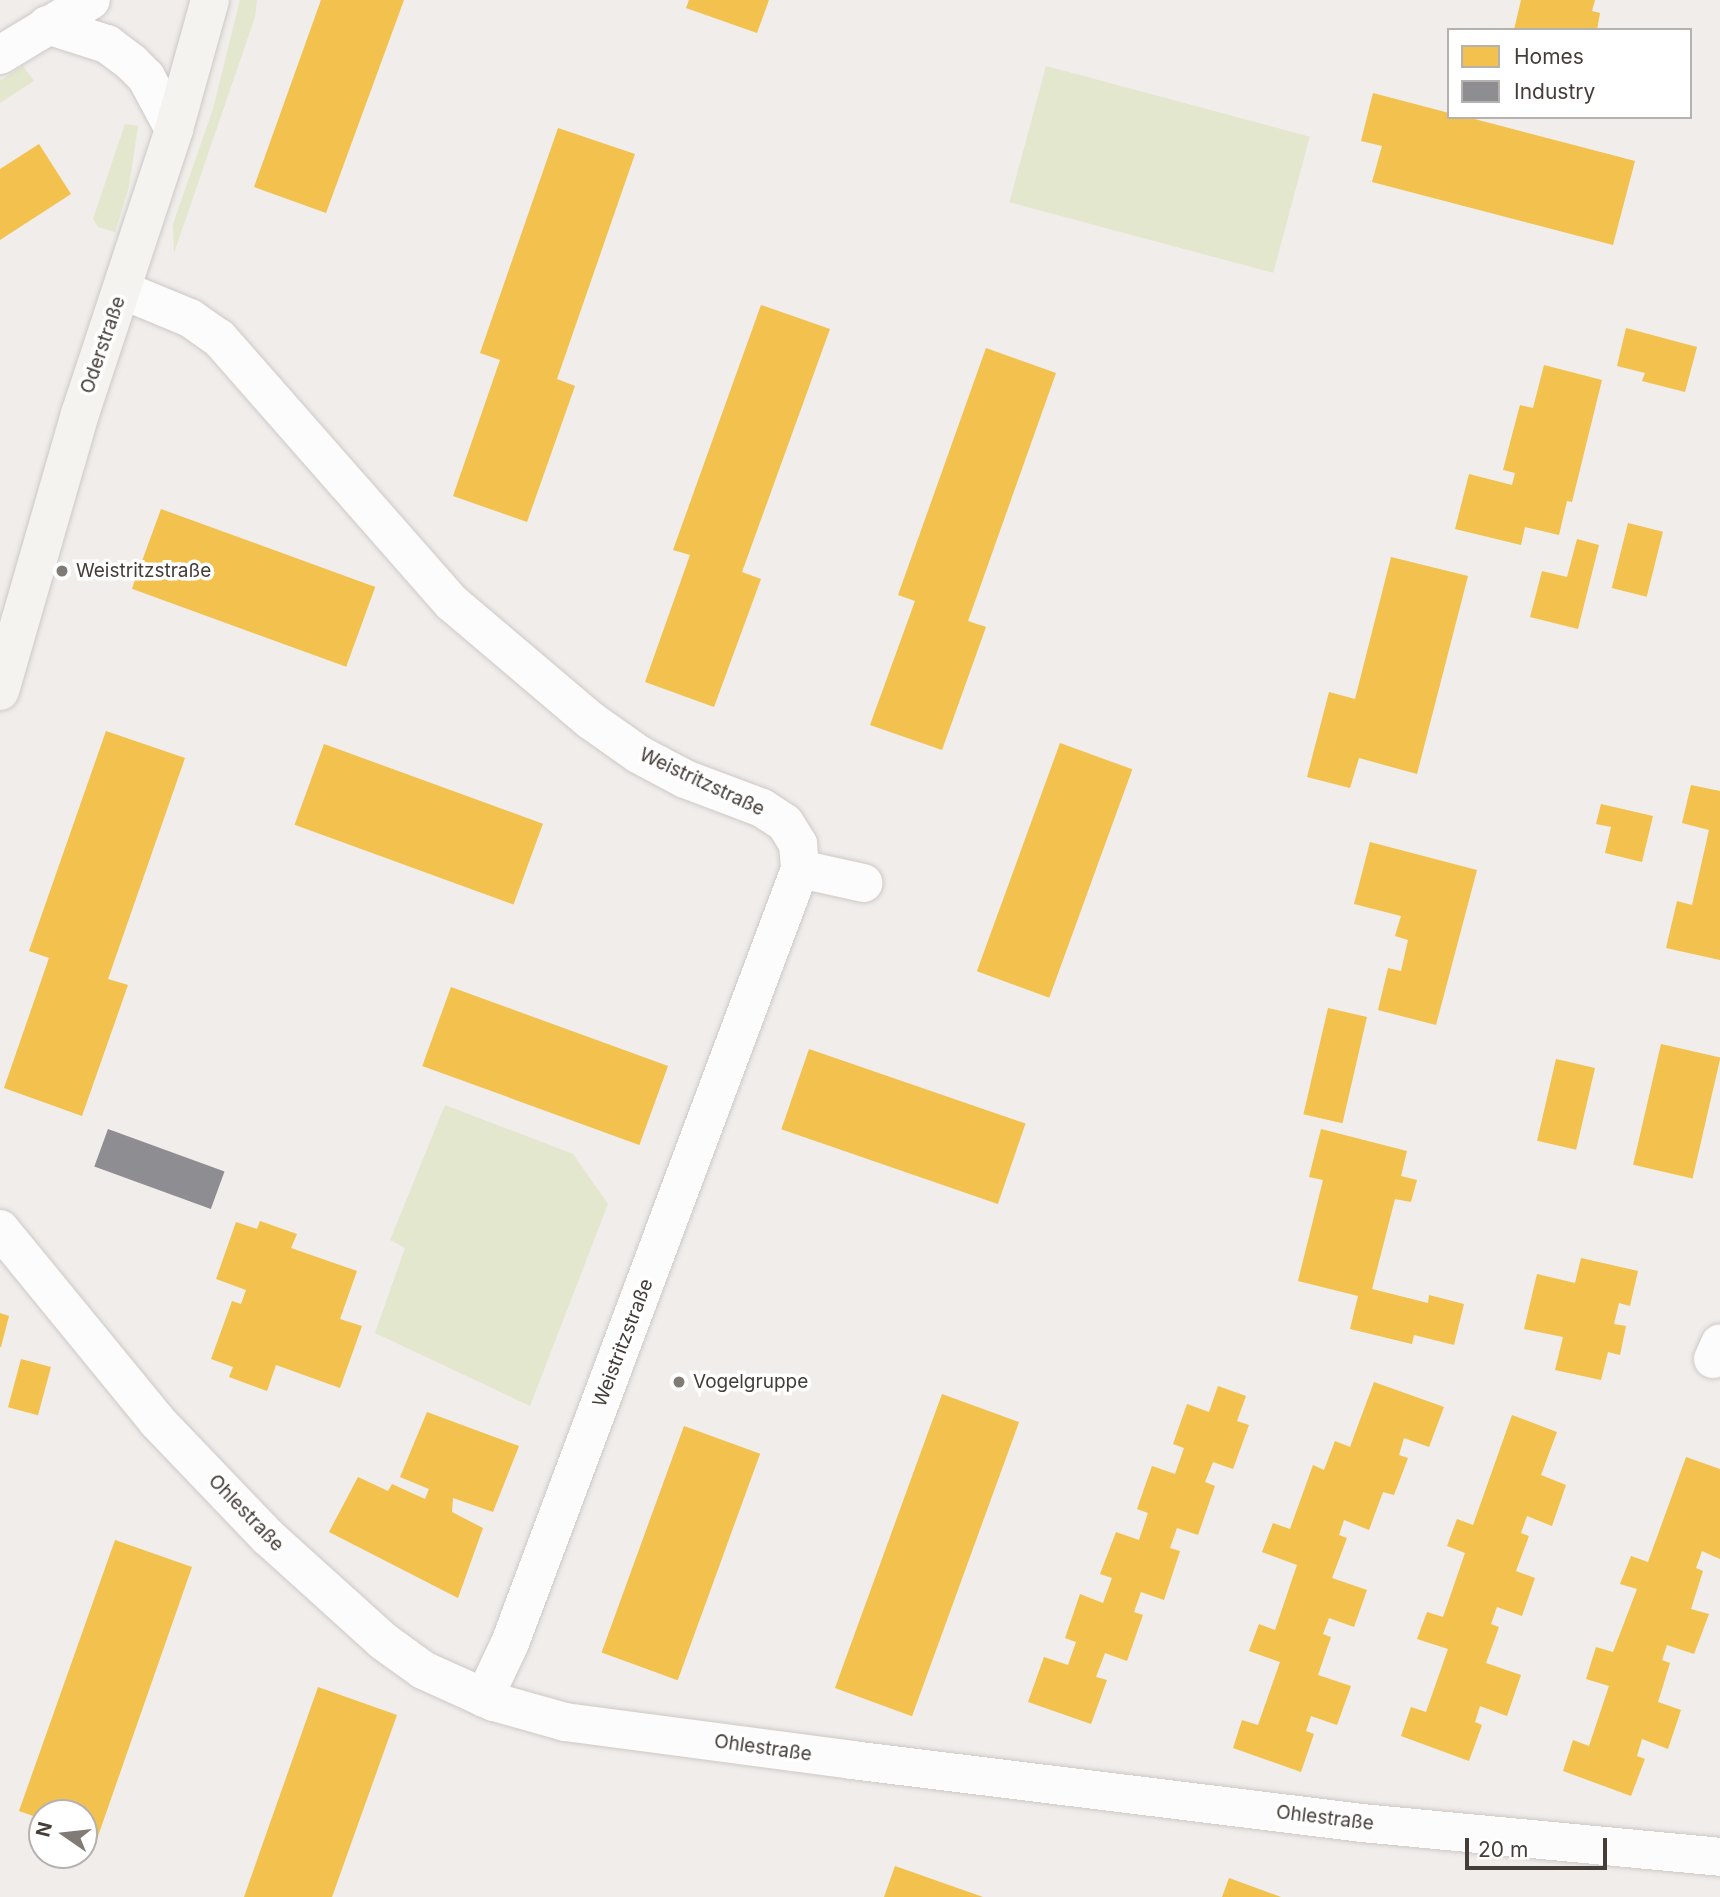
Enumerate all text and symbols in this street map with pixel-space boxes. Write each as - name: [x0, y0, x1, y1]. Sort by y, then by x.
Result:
- legend: [1447, 28, 1692, 119]
- text: Homes: [1514, 44, 1584, 69]
- text: Industry: [1514, 79, 1595, 104]
- street label: Oderstraße: [76, 293, 130, 397]
- place label: Weistritzstraße: [76, 560, 211, 582]
- marker: Weistritzstraße: [54, 563, 70, 579]
- street label: Weistritzstraße: [636, 743, 768, 821]
- street label: Weistritzstraße: [588, 1276, 658, 1410]
- place label: Vogelgruppe: [693, 1371, 808, 1393]
- marker: Vogelgruppe: [671, 1374, 687, 1390]
- street label: Ohlestraße: [204, 1470, 288, 1556]
- street label: Ohlestraße: [713, 1730, 813, 1766]
- north arrow: [28, 1799, 98, 1869]
- street label: Ohlestraße: [1275, 1801, 1375, 1835]
- text: N: [31, 1819, 57, 1839]
- scale bar: [1468, 1824, 1610, 1868]
- text: 20 m: [1478, 1837, 1528, 1862]

